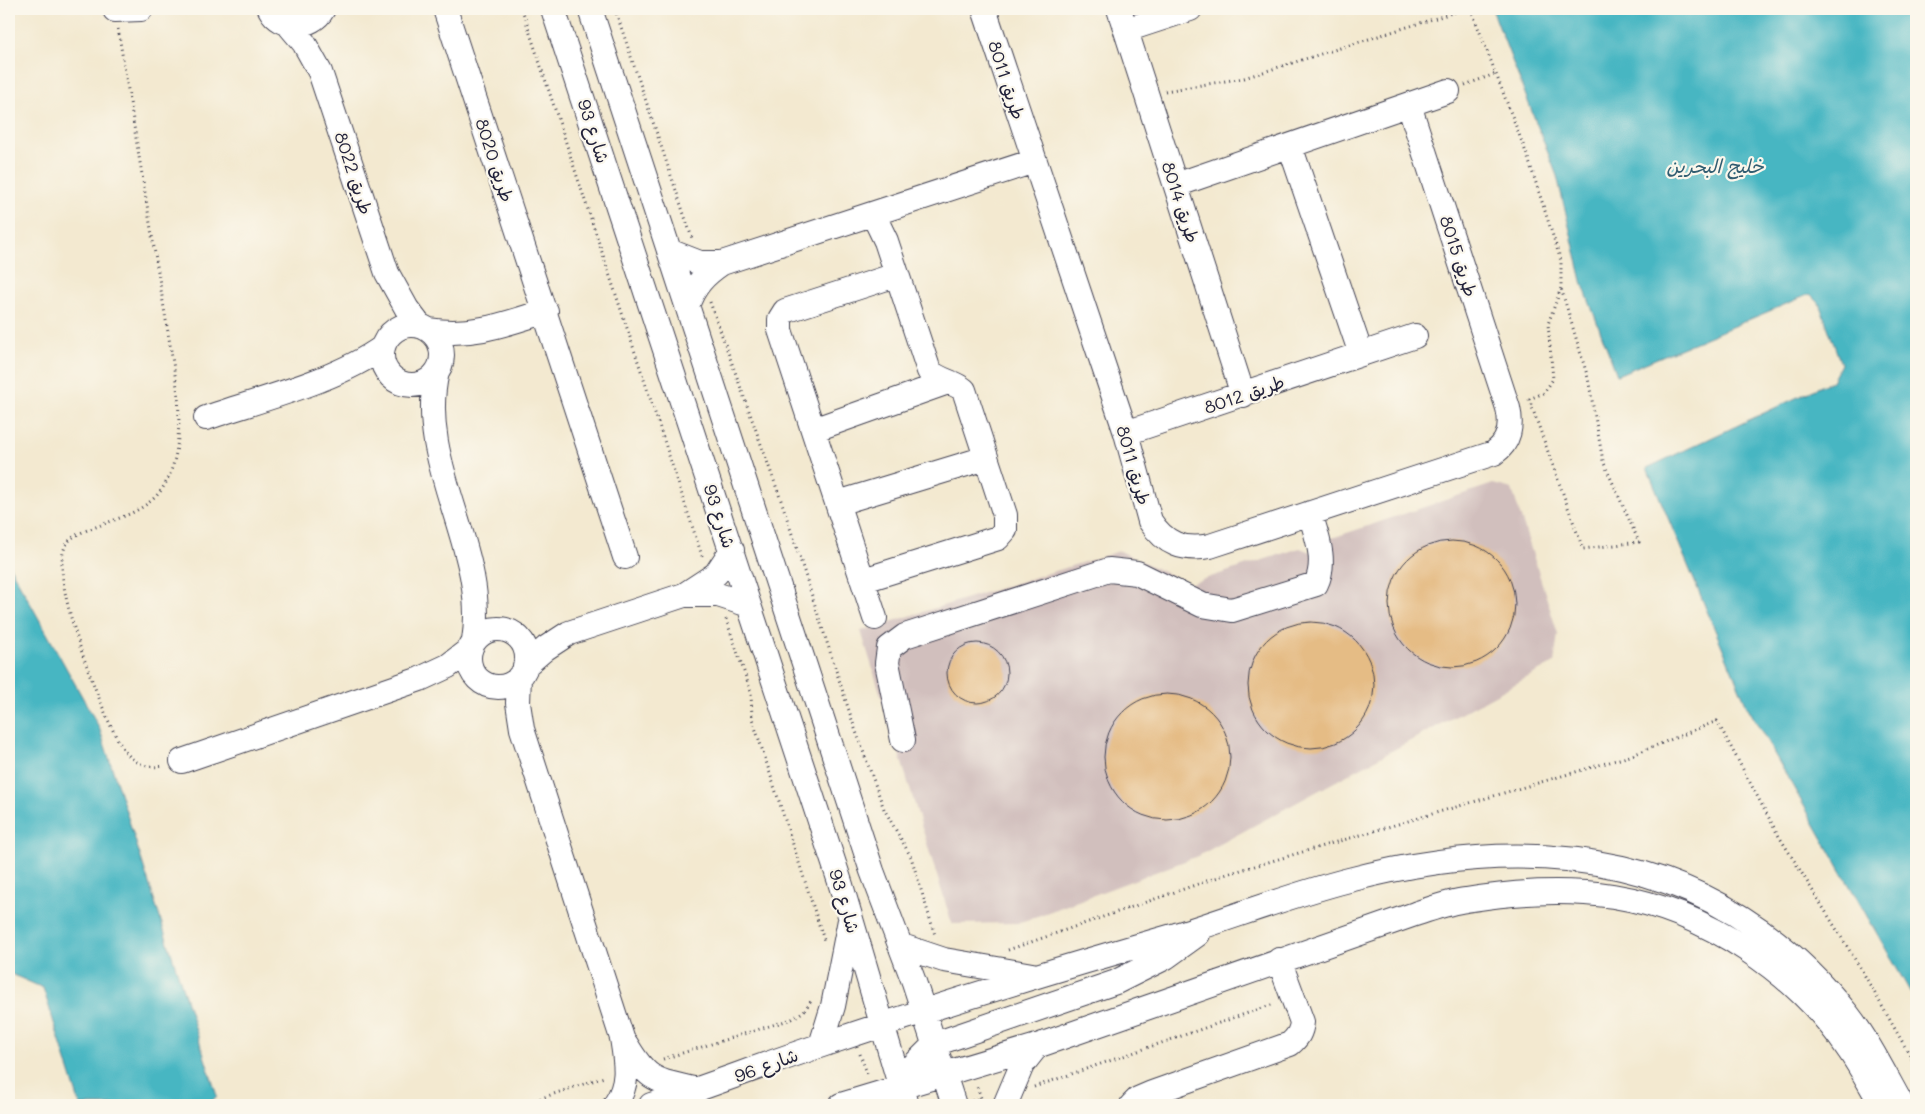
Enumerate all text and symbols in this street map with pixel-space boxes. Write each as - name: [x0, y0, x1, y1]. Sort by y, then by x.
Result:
- street label: طريق 8011: [983, 37, 1031, 123]
- street label: شارع 93: [571, 96, 616, 166]
- street label: طريق 8020: [470, 115, 520, 205]
- street label: طريق 8022: [329, 129, 379, 217]
- water label: خليج البحرين: [1666, 153, 1765, 180]
- street label: طريق 8014: [1157, 158, 1205, 246]
- street label: طريق 8015: [1435, 212, 1483, 300]
- street label: طريق 8012: [1201, 369, 1287, 419]
- street label: طريق 8011: [1111, 422, 1157, 508]
- street label: شارع 93: [697, 481, 742, 551]
- street label: شارع 93: [823, 866, 866, 936]
- street label: شارع 96: [731, 1042, 802, 1089]

